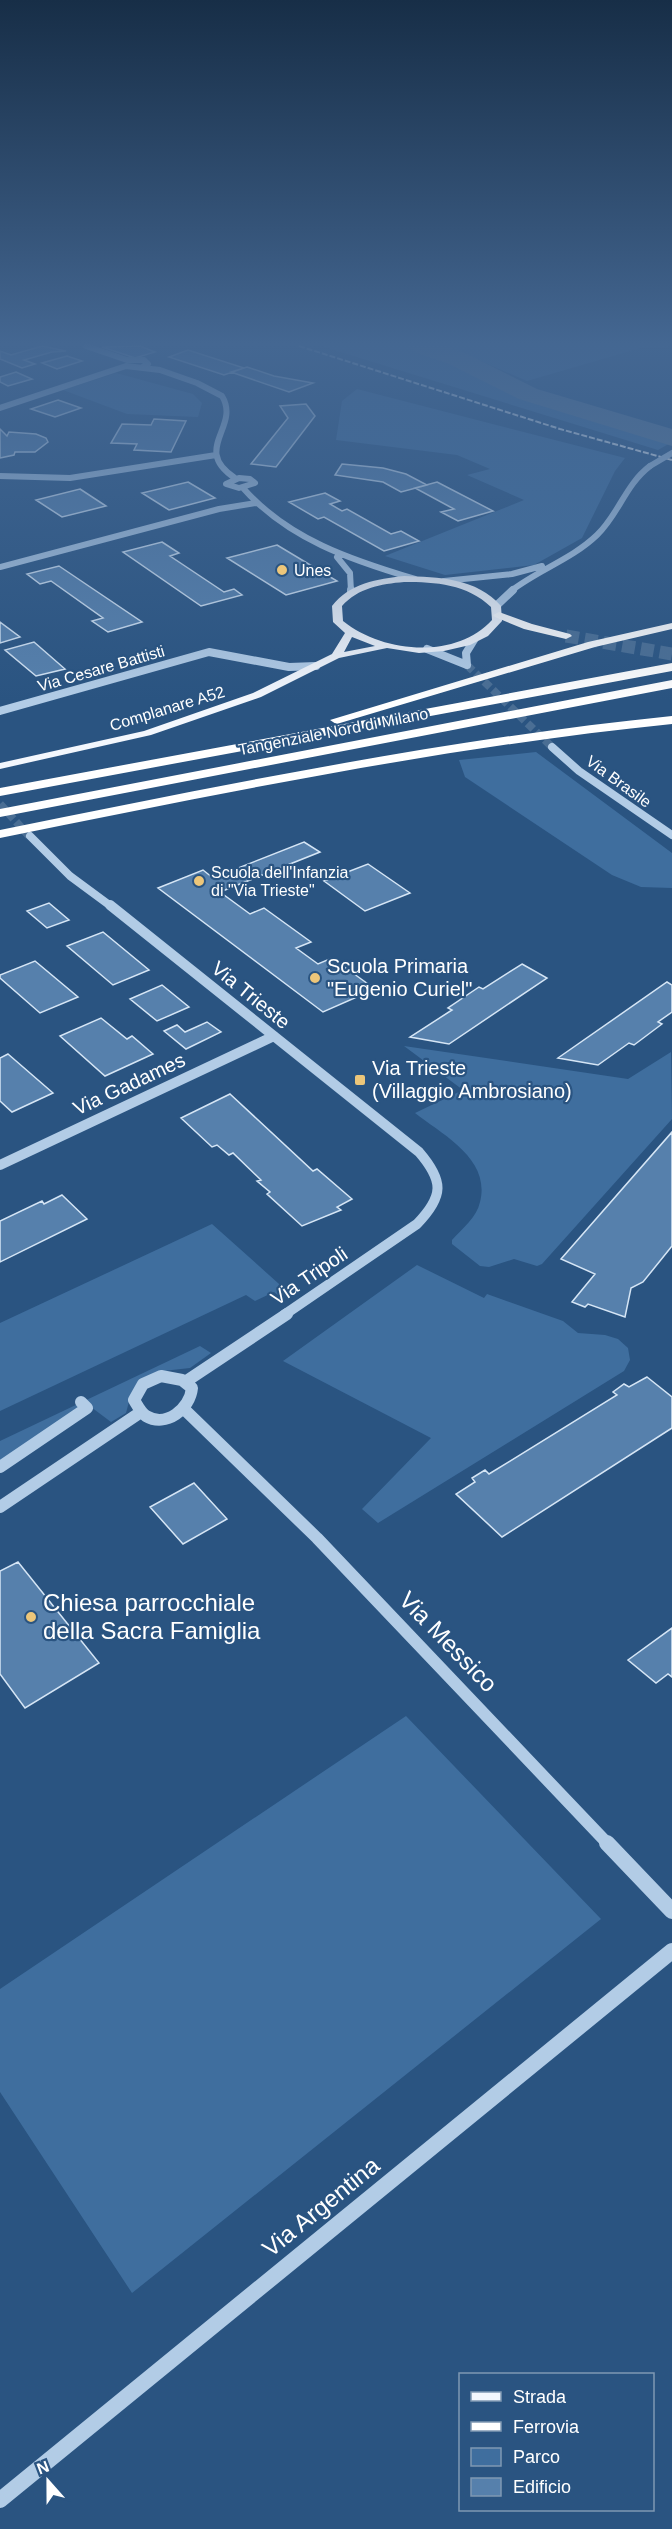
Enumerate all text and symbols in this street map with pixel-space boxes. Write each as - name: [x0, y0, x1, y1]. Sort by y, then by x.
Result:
- place label: Unes: [294, 562, 331, 579]
- marker: Unes: [275, 563, 289, 577]
- street label: Via Cesare Battisti: [36, 642, 167, 695]
- street label: Complanare A52: [108, 683, 227, 734]
- street label: Tangenziale Nord di Milano: [237, 705, 430, 758]
- street label: Via Brasile: [583, 752, 655, 811]
- place label: Scuola dell'Infanzia di "Via Trieste": [211, 864, 348, 899]
- marker: Scuola dell'Infanzia di "Via Trieste": [192, 874, 206, 888]
- place label: Scuola Primaria "Eugenio Curiel": [327, 955, 472, 1000]
- street label: Via Trieste: [208, 957, 294, 1033]
- marker: Scuola Primaria "Eugenio Curiel": [308, 971, 322, 985]
- street label: Via Gadames: [70, 1049, 188, 1119]
- place label: Via Trieste (Villaggio Ambrosiano): [372, 1057, 572, 1102]
- marker: Via Trieste (Villaggio Ambrosiano): [353, 1073, 367, 1087]
- street label: Via Tripoli: [267, 1242, 351, 1310]
- street label: Via Messico: [394, 1586, 503, 1697]
- place label: Chiesa parrocchiale della Sacra Famiglia: [43, 1589, 261, 1644]
- marker: Chiesa parrocchiale della Sacra Famiglia: [24, 1610, 38, 1624]
- street label: Via Argentina: [257, 2151, 385, 2262]
- legend: [459, 2373, 654, 2511]
- text: Strada: [513, 2387, 567, 2407]
- text: Ferrovia: [513, 2417, 580, 2437]
- text: Parco: [513, 2447, 560, 2467]
- north arrow: [18, 2451, 78, 2511]
- text: N: [34, 2457, 51, 2477]
- text: Edificio: [513, 2477, 571, 2497]

